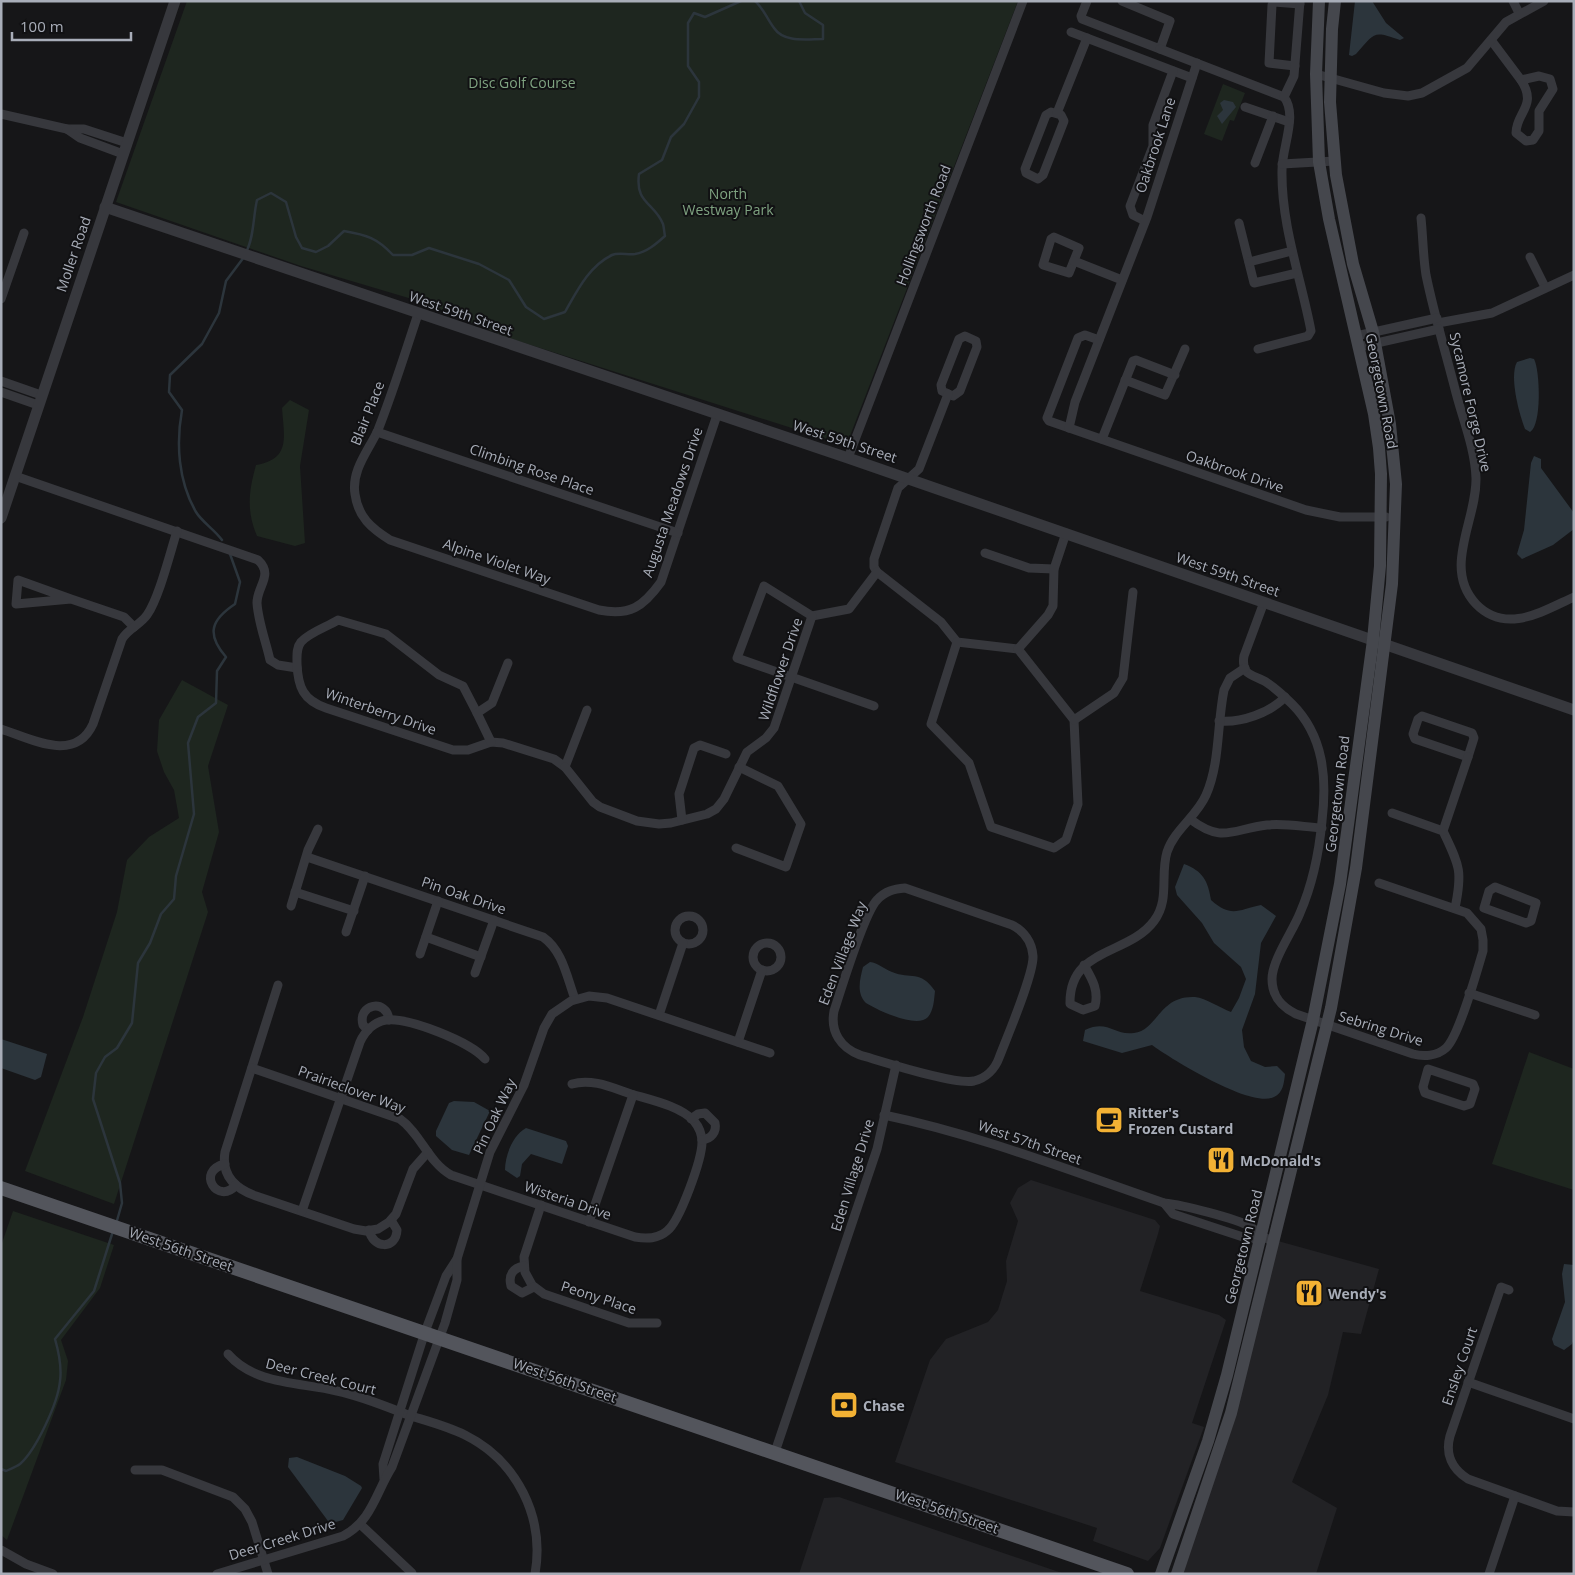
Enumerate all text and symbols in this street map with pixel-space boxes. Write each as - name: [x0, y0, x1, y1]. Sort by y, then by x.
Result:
- scale bar: [12, 10, 131, 42]
- text: 100 m: [20, 16, 64, 36]
- park label: Disc Golf Course: [468, 73, 576, 92]
- street label: Oakbrook Lane: [1131, 95, 1179, 195]
- street label: Hollingsworth Road: [891, 162, 955, 288]
- park label: North Westway Park: [682, 184, 774, 219]
- street label: Moller Road: [51, 214, 95, 294]
- street label: West 59th Street: [407, 286, 515, 340]
- street label: Sycamore Forge Drive: [1446, 330, 1496, 474]
- street label: Georgetown Road: [1361, 331, 1403, 451]
- street label: Blair Place: [346, 378, 389, 448]
- street label: West 59th Street: [791, 415, 899, 467]
- street label: Augusta Meadows Drive: [637, 424, 707, 579]
- street label: Climbing Rose Place: [467, 439, 597, 499]
- street label: Oakbrook Drive: [1183, 445, 1287, 497]
- street label: Alpine Violet Way: [441, 534, 554, 589]
- street label: West 59th Street: [1174, 547, 1282, 601]
- street label: Wildflower Drive: [754, 615, 807, 723]
- street label: Winterberry Drive: [323, 683, 439, 739]
- street label: Georgetown Road: [1320, 735, 1354, 853]
- street label: Pin Oak Drive: [419, 872, 509, 918]
- street label: Eden Village Way: [813, 897, 871, 1008]
- street label: Sebring Drive: [1336, 1006, 1426, 1050]
- street label: Prairieclover Way: [296, 1061, 409, 1118]
- street label: Pin Oak Way: [468, 1074, 520, 1157]
- place label: Ritter's Frozen Custard: [1128, 1103, 1233, 1138]
- cafe icon: Ritter's Frozen Custard: [1094, 1105, 1124, 1135]
- street label: West 57th Street: [976, 1115, 1084, 1169]
- street label: Eden Village Drive: [826, 1116, 878, 1233]
- restaurant icon: McDonald's: [1206, 1145, 1236, 1175]
- place label: McDonald's: [1240, 1151, 1321, 1170]
- street label: Wisteria Drive: [522, 1176, 614, 1224]
- street label: Georgetown Road: [1220, 1188, 1266, 1306]
- street label: West 56th Street: [127, 1222, 235, 1276]
- street label: Peony Place: [559, 1276, 639, 1318]
- restaurant icon: Wendy's: [1294, 1278, 1324, 1308]
- place label: Wendy's: [1328, 1284, 1387, 1303]
- street label: Ensley Court: [1437, 1324, 1481, 1408]
- street label: Deer Creek Court: [264, 1353, 378, 1399]
- street label: West 56th Street: [511, 1353, 619, 1407]
- bank icon: Chase: [829, 1390, 859, 1420]
- place label: Chase: [863, 1396, 905, 1415]
- street label: West 56th Street: [893, 1484, 1001, 1538]
- street label: Deer Creek Drive: [226, 1514, 338, 1564]

